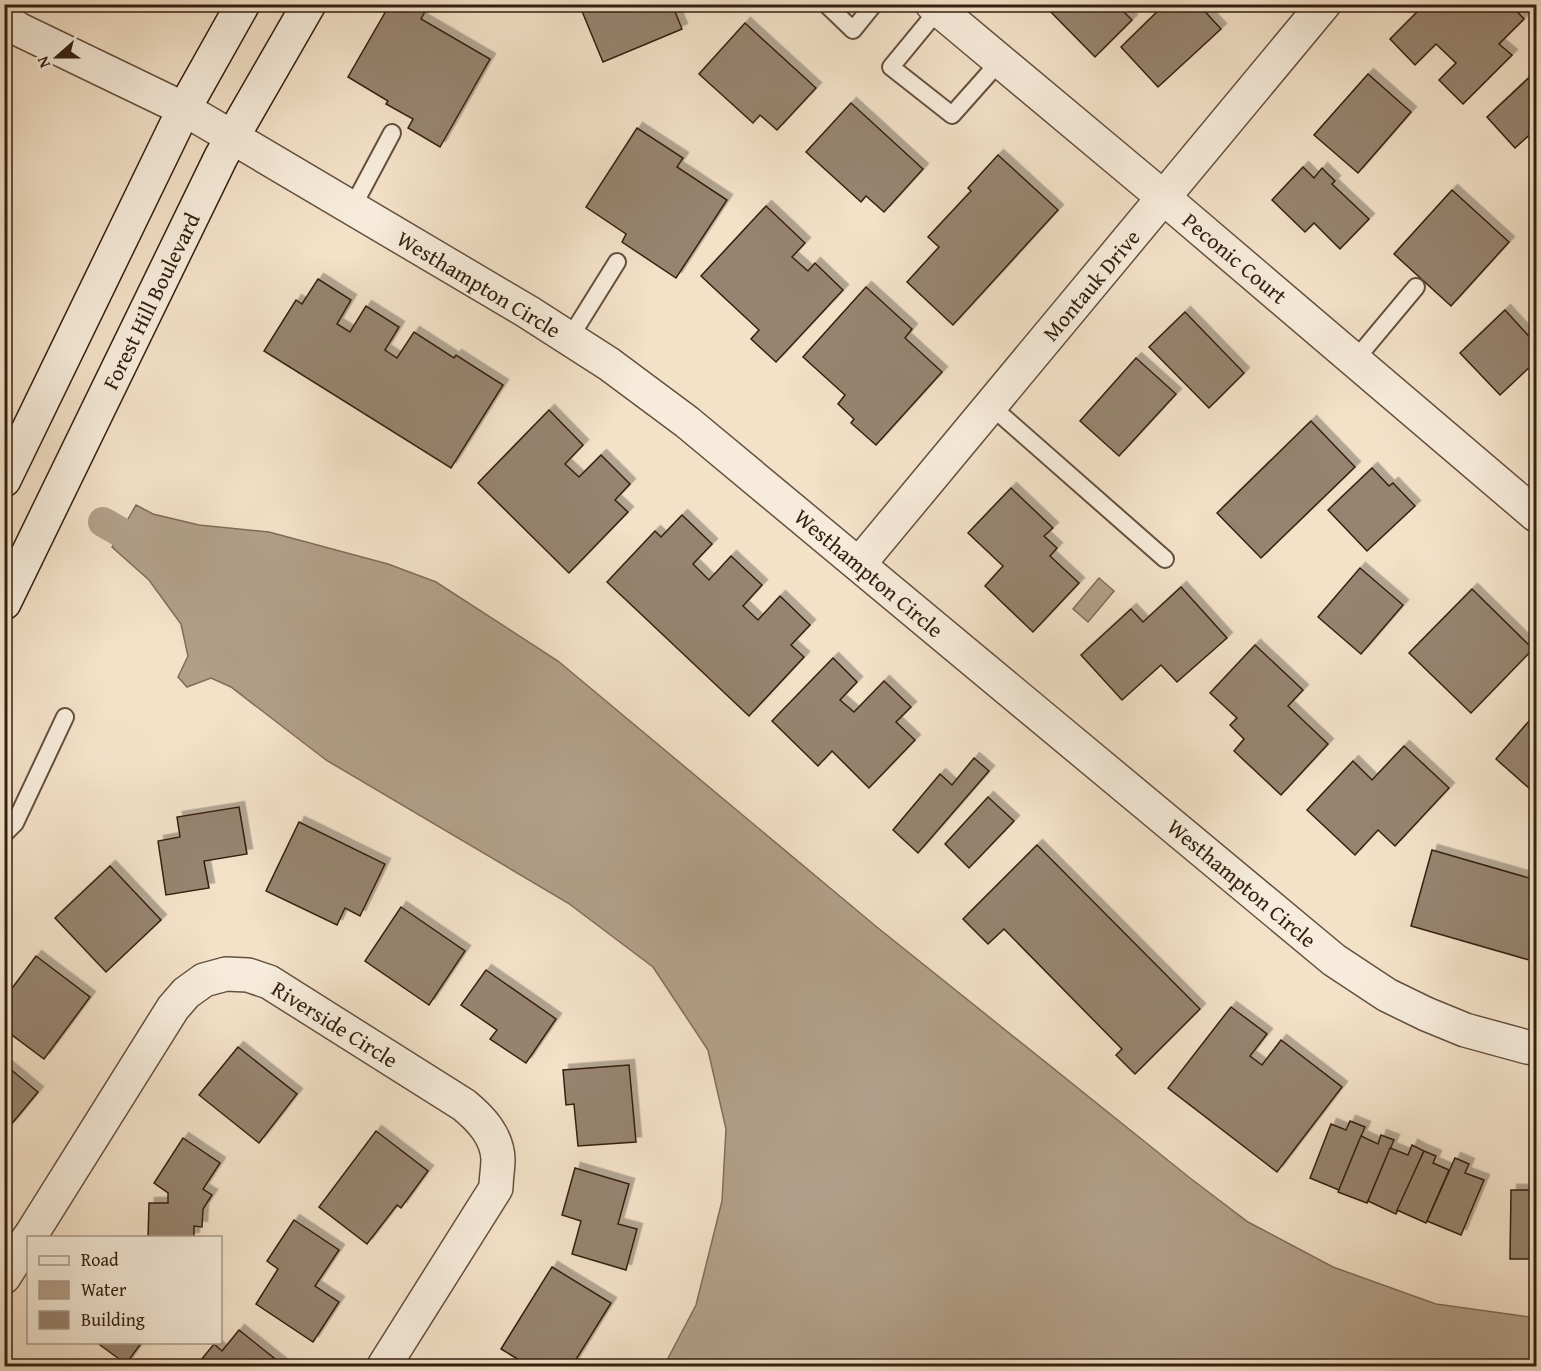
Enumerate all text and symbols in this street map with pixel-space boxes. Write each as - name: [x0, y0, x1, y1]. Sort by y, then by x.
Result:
- north arrow: [27, 27, 87, 87]
- text: N: [30, 53, 56, 72]
- street label: Peconic Court: [1176, 205, 1295, 312]
- street label: Forest Hill Boulevard: [94, 207, 208, 395]
- street label: Westhampton Circle: [391, 222, 567, 346]
- street label: Montauk Drive: [1035, 222, 1147, 348]
- street label: Westhampton Circle: [787, 501, 951, 645]
- street label: Westhampton Circle: [1160, 811, 1324, 955]
- street label: Riverside Circle: [266, 972, 404, 1076]
- legend: [27, 1236, 222, 1344]
- text: Road: [81, 1246, 119, 1273]
- text: Water: [81, 1276, 127, 1303]
- text: Building: [81, 1306, 145, 1333]

